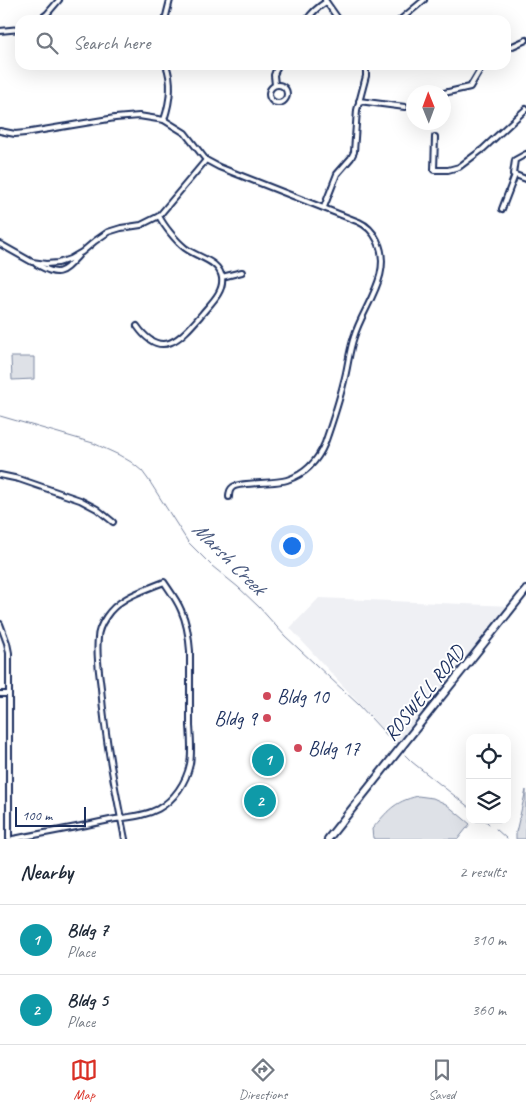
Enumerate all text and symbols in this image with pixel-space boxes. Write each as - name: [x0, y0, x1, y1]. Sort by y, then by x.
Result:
- search box: [15, 15, 511, 70]
- icon: search: [33, 29, 61, 57]
- text: Search here: [73, 31, 150, 55]
- north arrow: [406, 85, 451, 130]
- water label: Marsh Creek: [187, 516, 273, 602]
- your location: [279, 533, 305, 559]
- street label: ROSWELL ROAD: [378, 639, 471, 746]
- place label: Bldg 10: [277, 684, 331, 709]
- marker: Bldg 10: [261, 690, 273, 702]
- place label: Bldg 9: [214, 706, 259, 731]
- marker: Bldg 9: [261, 712, 273, 724]
- map controls: [466, 734, 511, 824]
- button: locate: [466, 734, 511, 779]
- place label: Bldg 17: [308, 736, 361, 761]
- pin: 1: [252, 741, 284, 779]
- marker: Bldg 17: [292, 742, 304, 754]
- button: layers: [466, 779, 511, 824]
- pin: 2: [244, 782, 276, 820]
- scale bar: [15, 804, 86, 827]
- text: 100 m: [22, 807, 52, 824]
- text: Nearby: [20, 859, 73, 885]
- text: 2 results: [459, 862, 506, 882]
- text: Bldg 7: [67, 918, 108, 942]
- text: 1: [32, 930, 40, 950]
- text: 310 m: [472, 930, 506, 950]
- text: Place: [67, 942, 95, 962]
- text: Bldg 5: [67, 988, 108, 1012]
- text: 2: [32, 1000, 40, 1020]
- text: 360 m: [472, 1000, 506, 1020]
- text: Place: [67, 1012, 95, 1032]
- tab: Map: [70, 1056, 98, 1103]
- tab: Directions: [239, 1056, 287, 1103]
- tab: Saved: [428, 1056, 456, 1103]

